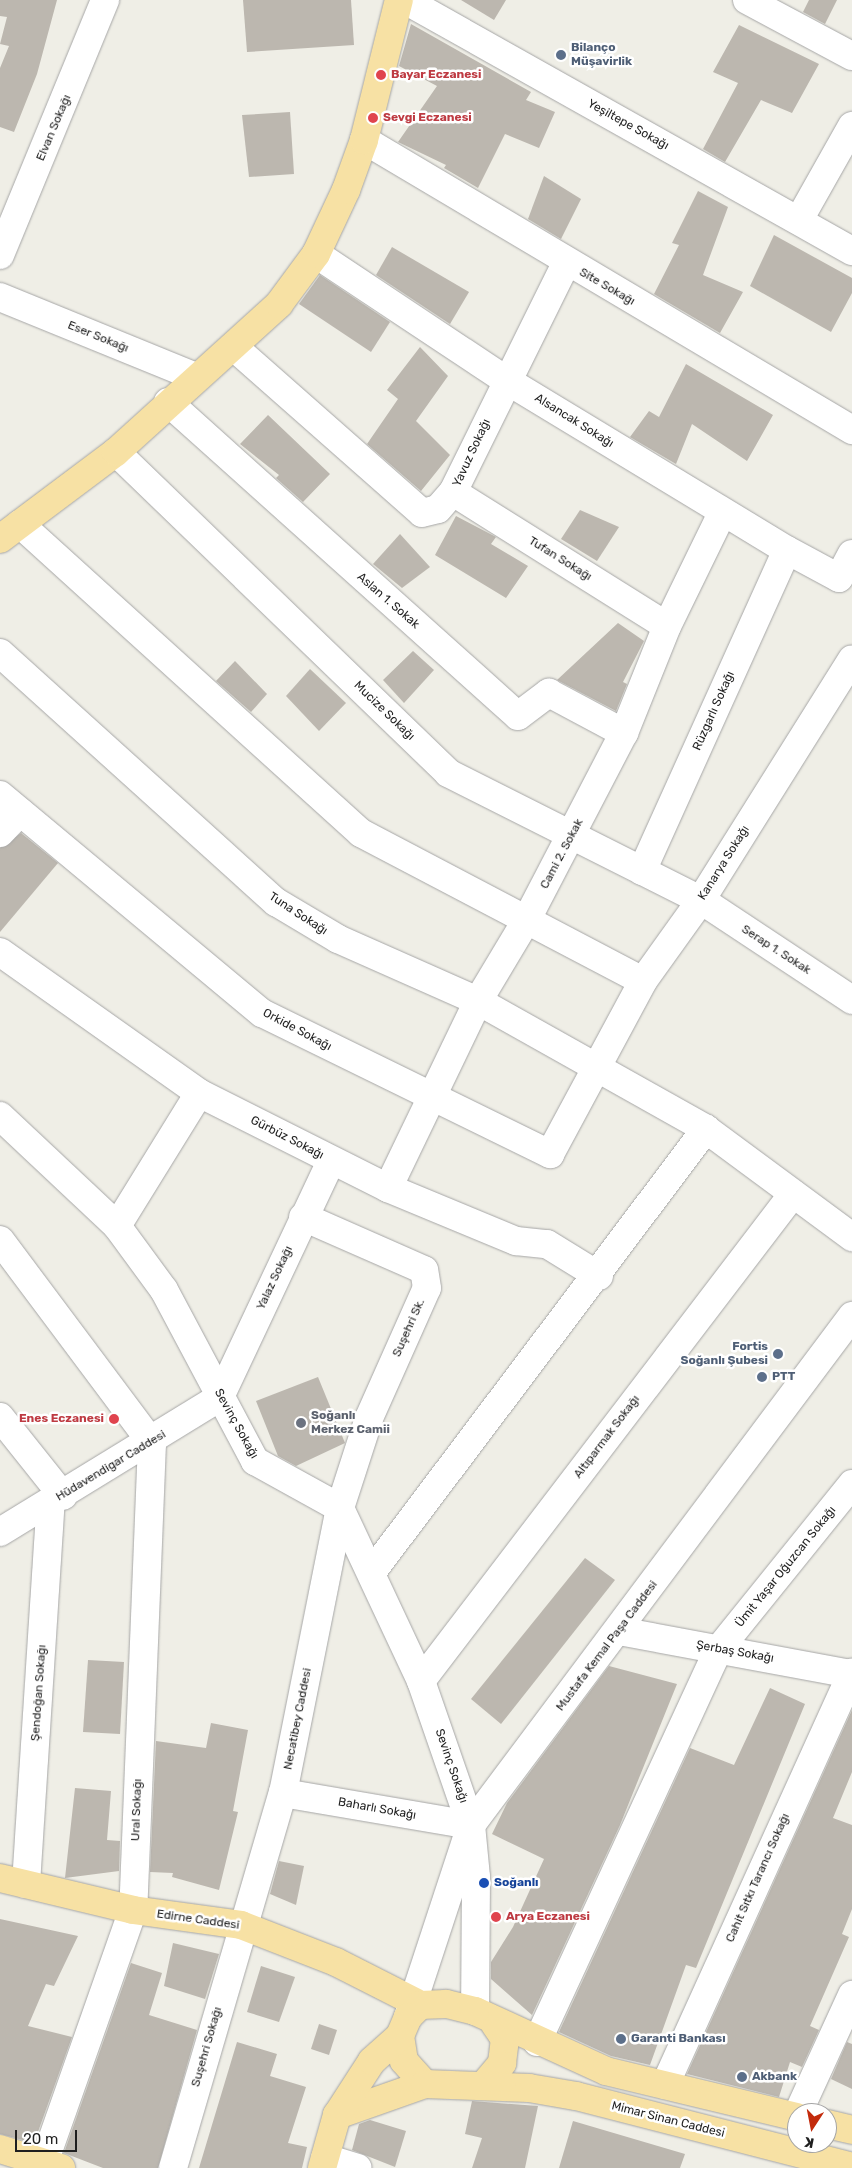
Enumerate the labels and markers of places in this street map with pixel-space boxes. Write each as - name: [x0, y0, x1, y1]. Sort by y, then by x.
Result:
- place label: Bilanço Müşavirlik: [571, 41, 632, 69]
- marker: Bilanço Müşavirlik: [555, 49, 567, 61]
- place label: Bayar Eczanesi: [391, 68, 482, 82]
- marker: Bayar Eczanesi: [375, 69, 387, 81]
- place label: Sevgi Eczanesi: [383, 111, 472, 125]
- marker: Sevgi Eczanesi: [367, 112, 379, 124]
- place label: Fortis Soğanlı Şubesi: [680, 1340, 768, 1368]
- marker: Fortis Soğanlı Şubesi: [772, 1348, 784, 1360]
- place label: PTT: [772, 1370, 795, 1384]
- marker: PTT: [756, 1371, 768, 1383]
- place label: Soğanlı Merkez Camii: [311, 1409, 390, 1437]
- place label: Enes Eczanesi: [19, 1412, 104, 1426]
- marker: Enes Eczanesi: [108, 1413, 120, 1425]
- marker: Soğanlı Merkez Camii: [295, 1417, 307, 1429]
- place label: Soğanlı: [494, 1876, 539, 1890]
- marker: Soğanlı: [478, 1877, 490, 1889]
- place label: Arya Eczanesi: [506, 1910, 590, 1924]
- marker: Arya Eczanesi: [490, 1911, 502, 1923]
- place label: Garanti Bankası: [631, 2032, 726, 2046]
- marker: Garanti Bankası: [615, 2033, 627, 2045]
- place label: Akbank: [752, 2070, 797, 2084]
- marker: Akbank: [736, 2071, 748, 2083]

